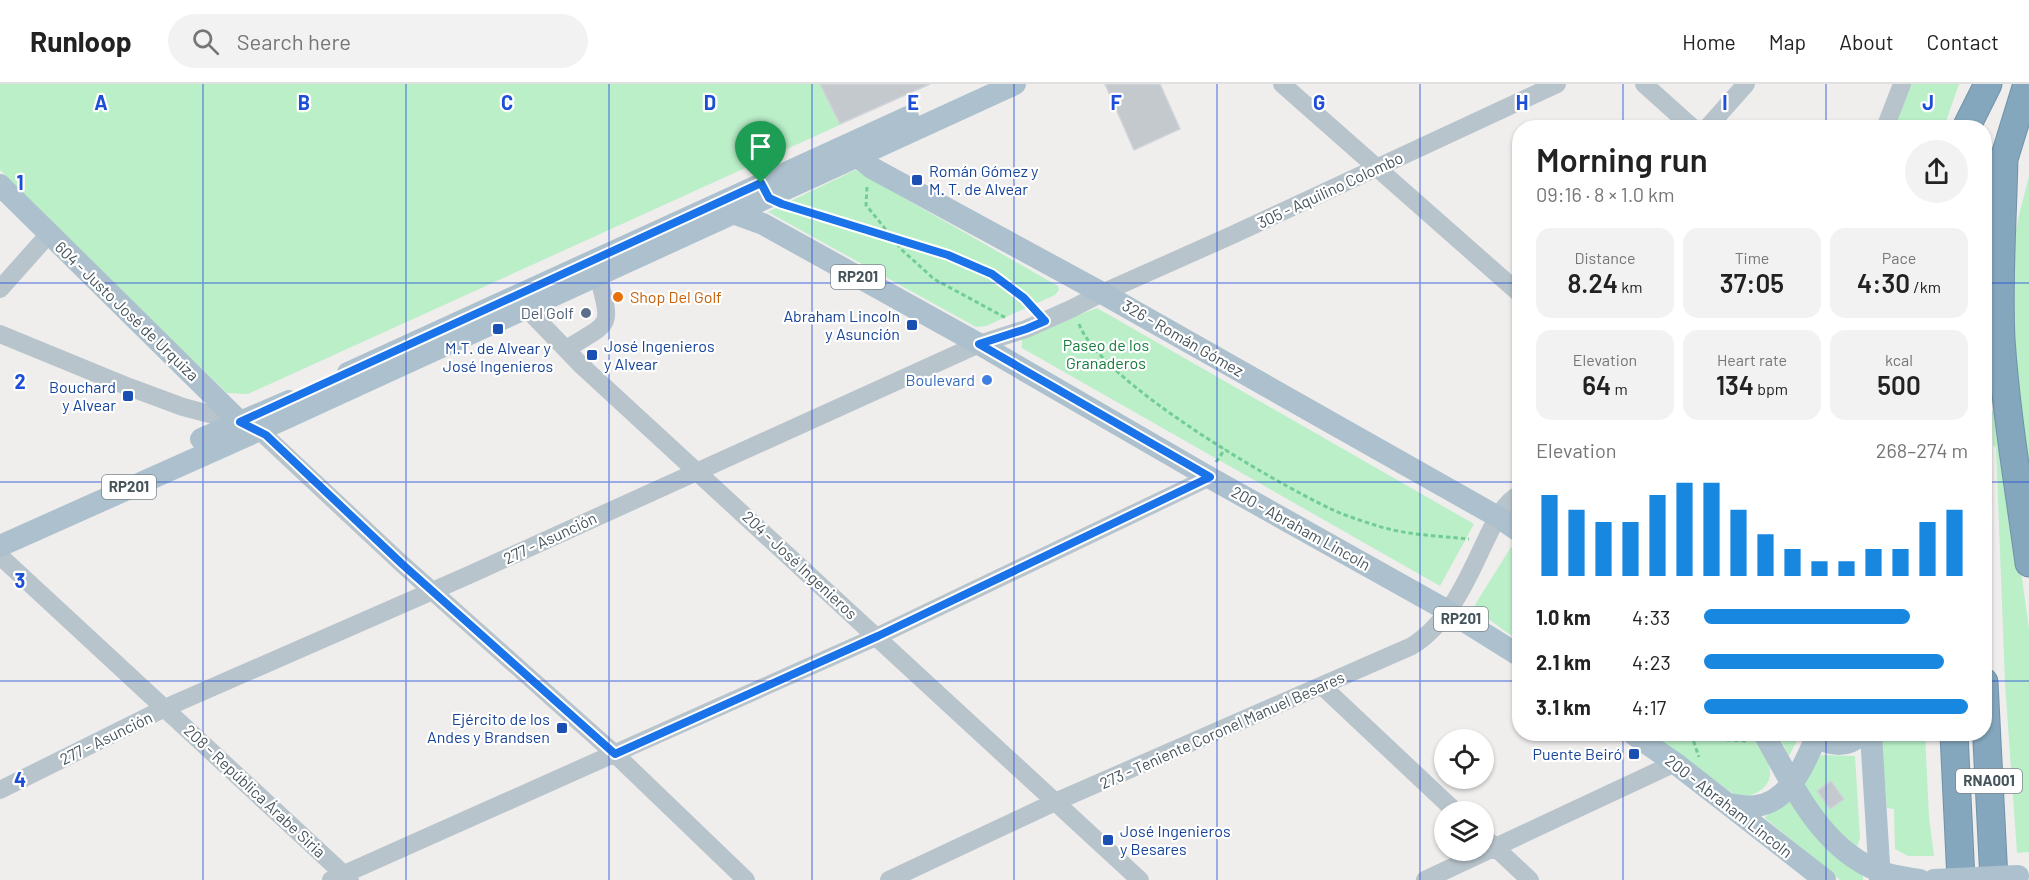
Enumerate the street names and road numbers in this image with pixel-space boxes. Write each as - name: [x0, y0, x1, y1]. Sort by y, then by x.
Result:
- street label: 305 - Aquilino Colombo: [1254, 147, 1406, 232]
- street label: 604 - Justo José de Urquiza: [52, 237, 203, 384]
- road number: RP201: [831, 265, 885, 289]
- street label: 326 - Román Gómez: [1119, 295, 1247, 380]
- road number: RP201: [102, 475, 156, 499]
- street label: 200 - Abraham Lincoln: [1228, 481, 1374, 574]
- street label: 204 - José Ingenieros: [739, 507, 862, 623]
- street label: 277 - Asunción: [500, 508, 599, 567]
- road number: RP201: [1434, 607, 1488, 631]
- street label: 273 - Teniente Coronel Manuel Besares: [1096, 667, 1347, 792]
- street label: 277 - Asunción: [56, 707, 155, 768]
- street label: 208 - República Árabe Siria: [181, 720, 330, 861]
- street label: 200 - Abraham Lincoln: [1662, 750, 1797, 861]
- road number: RNA001: [1956, 769, 2022, 793]

